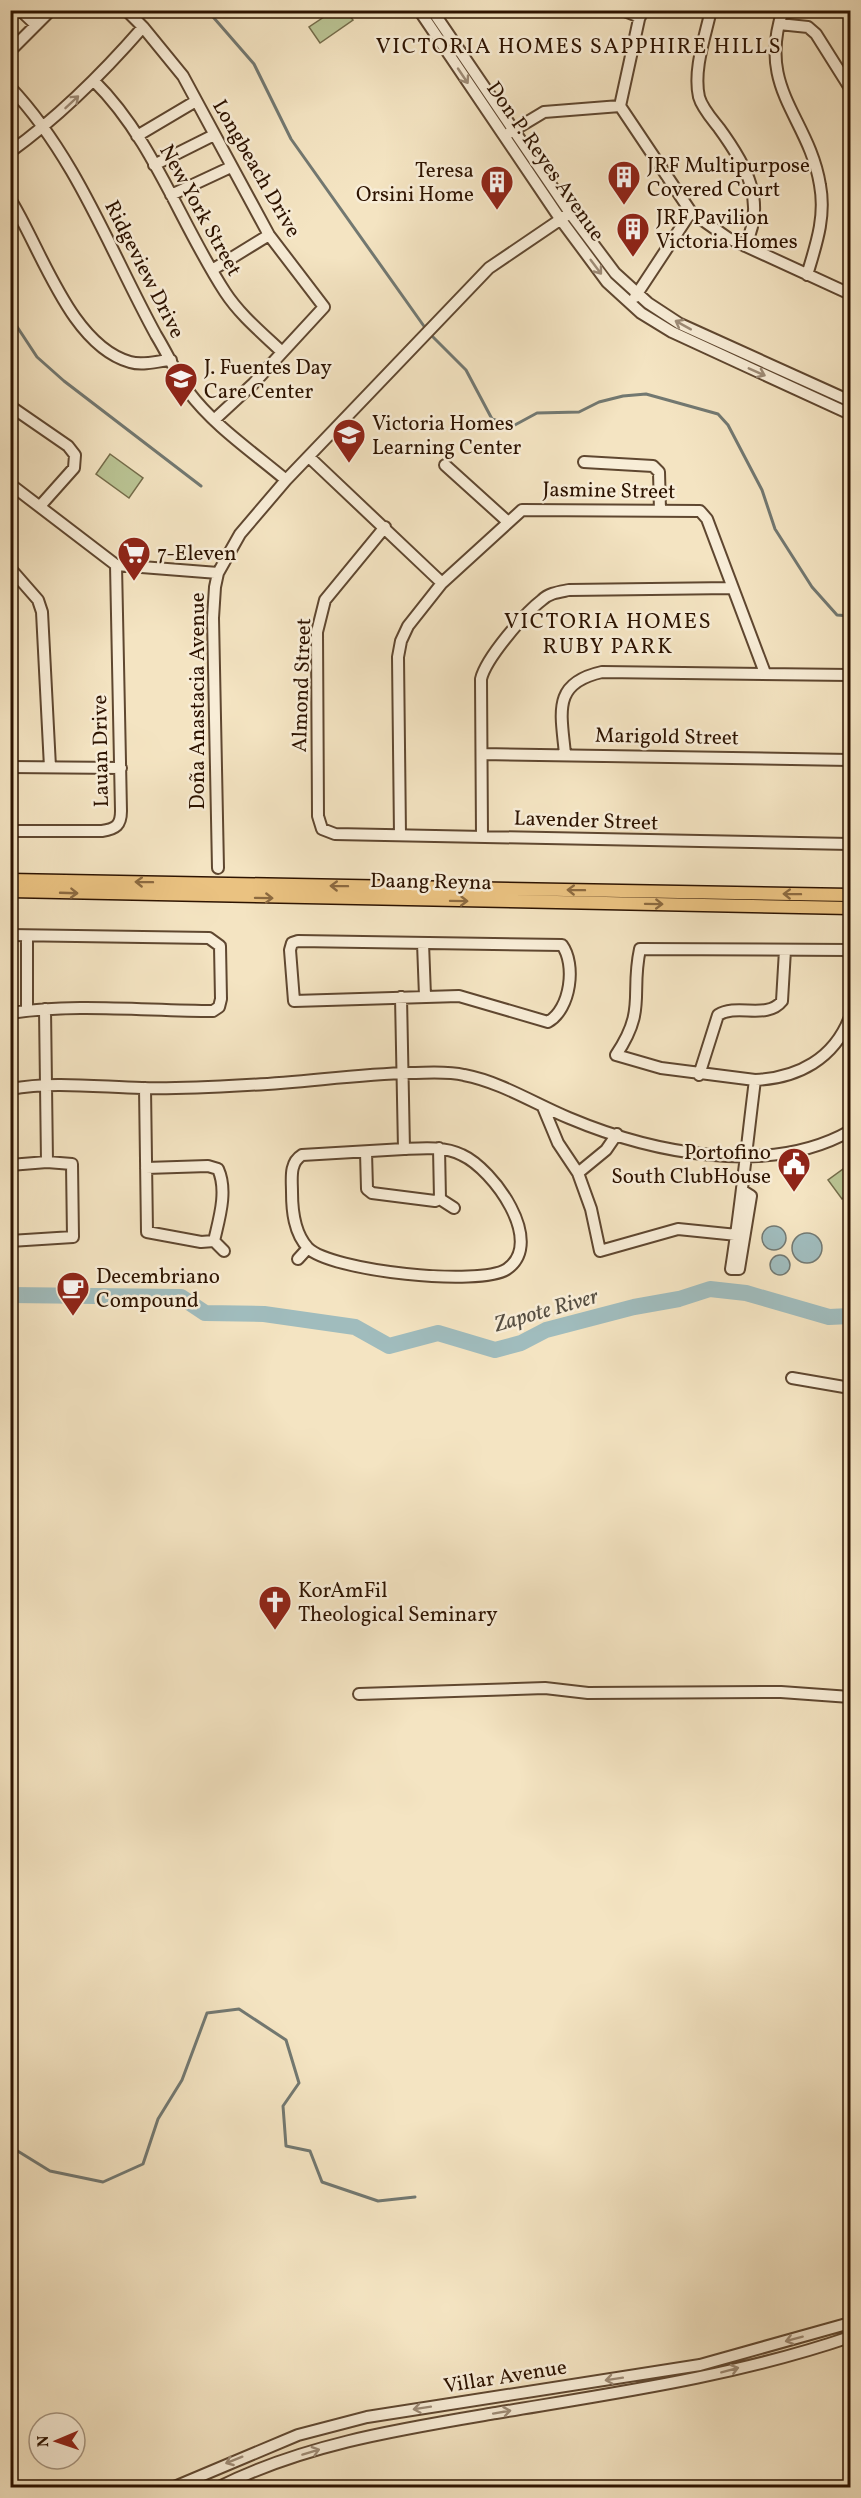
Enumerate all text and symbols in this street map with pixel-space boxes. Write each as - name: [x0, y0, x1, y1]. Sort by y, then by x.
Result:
- district label: VICTORIA HOMES SAPPHIRE HILLS: [376, 32, 782, 63]
- one-way arrow: [457, 68, 469, 84]
- street label: Don P. Reyes Avenue: [479, 76, 611, 248]
- one-way arrow: [64, 94, 79, 109]
- street label: Longbeach Drive: [204, 94, 307, 243]
- street label: New York Street: [151, 140, 248, 282]
- place label: JRF Multipurpose Covered Court: [647, 152, 810, 205]
- place label: Teresa Orsini Home: [356, 157, 474, 210]
- building icon: JRF Multipurpose Covered Court: [606, 159, 642, 206]
- building icon: Teresa Orsini Home: [479, 164, 515, 211]
- street label: Ridgeview Drive: [96, 196, 191, 344]
- place label: JRF Pavilion Victoria Homes: [656, 204, 798, 257]
- building icon: JRF Pavilion Victoria Homes: [615, 211, 651, 258]
- one-way arrow: [590, 258, 602, 274]
- one-way arrow: [675, 318, 692, 330]
- place label: J. Fuentes Day Care Center: [204, 354, 332, 407]
- school or university icon: J. Fuentes Day Care Center: [163, 361, 199, 408]
- one-way arrow: [747, 367, 765, 378]
- place label: Victoria Homes Learning Center: [372, 410, 522, 463]
- school or university icon: Victoria Homes Learning Center: [331, 417, 367, 464]
- street label: Jasmine Street: [542, 476, 676, 507]
- supermarket icon: 7-Eleven: [116, 535, 152, 582]
- place label: 7-Eleven: [157, 540, 237, 569]
- street label: Doña Anastacia Avenue: [184, 592, 213, 810]
- district label: VICTORIA HOMES RUBY PARK: [504, 607, 712, 663]
- street label: Almond Street: [286, 617, 319, 753]
- street label: Lauan Drive: [86, 694, 117, 807]
- street label: Marigold Street: [595, 722, 739, 753]
- street label: Lavender Street: [513, 804, 659, 839]
- street label: Daang Reyna: [370, 867, 492, 898]
- one-way arrow: [135, 877, 155, 888]
- one-way arrow: [330, 880, 350, 892]
- one-way arrow: [567, 884, 587, 896]
- one-way arrow: [58, 887, 78, 899]
- one-way arrow: [783, 888, 803, 900]
- one-way arrow: [253, 892, 273, 903]
- one-way arrow: [448, 895, 468, 907]
- one-way arrow: [643, 899, 663, 910]
- place label: Portofino South ClubHouse: [611, 1139, 771, 1192]
- public building icon: Portofino South ClubHouse: [776, 1146, 812, 1193]
- place label: Decembriano Compound: [96, 1263, 220, 1316]
- cafe icon: Decembriano Compound: [55, 1270, 91, 1317]
- water label: Zapote River: [490, 1282, 603, 1341]
- place label: KorAmFil Theological Seminary: [298, 1577, 498, 1630]
- church icon: KorAmFil Theological Seminary: [257, 1584, 293, 1631]
- one-way arrow: [785, 2334, 804, 2345]
- street label: Villar Avenue: [442, 2353, 569, 2402]
- one-way arrow: [720, 2364, 739, 2376]
- one-way arrow: [605, 2373, 625, 2384]
- one-way arrow: [412, 2403, 432, 2414]
- one-way arrow: [491, 2406, 511, 2417]
- north arrow: [27, 2411, 87, 2471]
- text: N: [33, 2435, 55, 2448]
- one-way arrow: [301, 2445, 320, 2456]
- one-way arrow: [226, 2455, 244, 2466]

